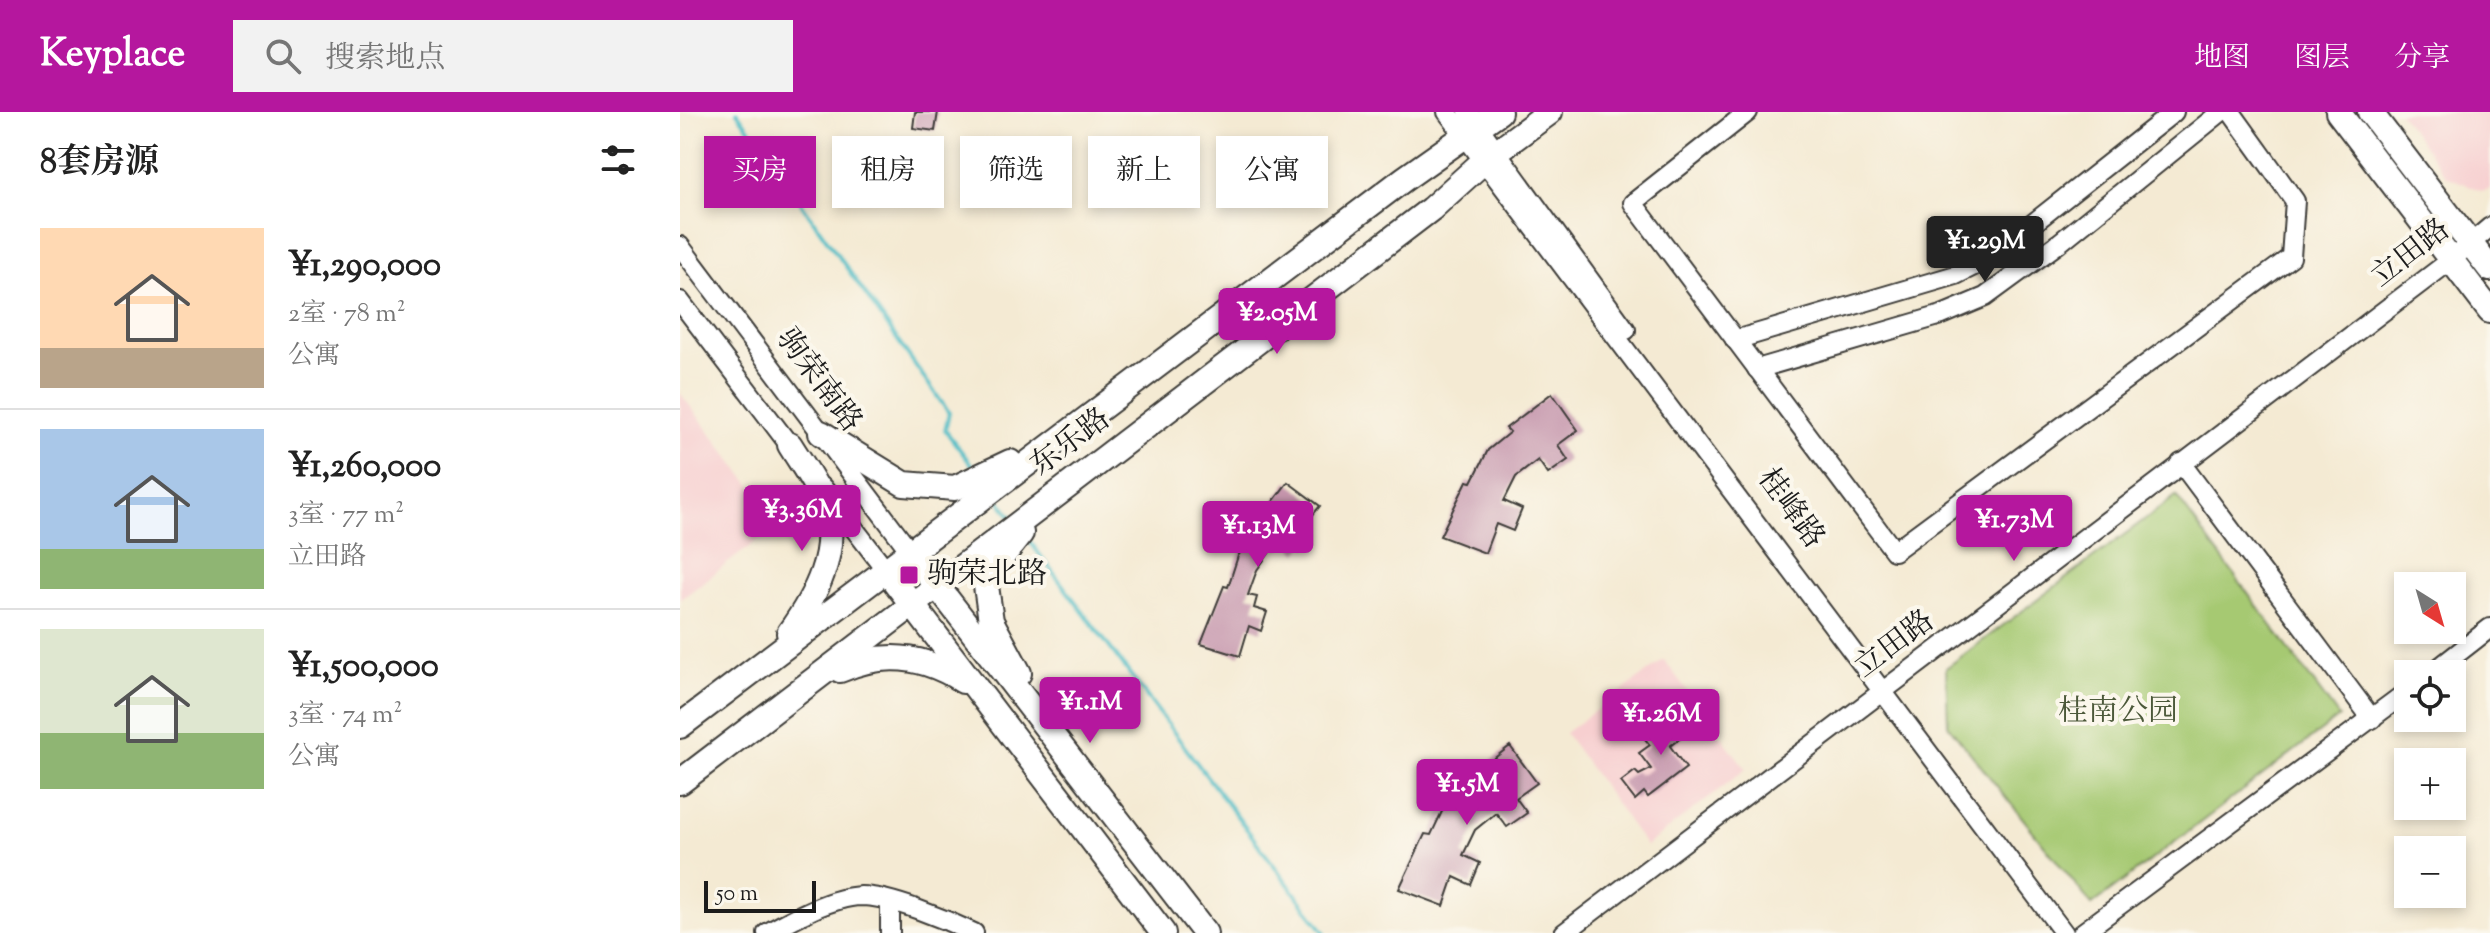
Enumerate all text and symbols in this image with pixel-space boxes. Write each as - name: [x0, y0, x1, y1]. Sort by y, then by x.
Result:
- search box: [233, 20, 793, 92]
- text: Keyplace: [40, 29, 185, 83]
- icon: search: [261, 34, 305, 78]
- text: 搜索地点: [325, 38, 445, 81]
- text: 地图: [2194, 39, 2250, 79]
- text: 图层: [2294, 39, 2350, 79]
- text: 分享: [2394, 39, 2450, 79]
- chip: 买房: [704, 136, 816, 208]
- chip: 租房: [832, 136, 944, 208]
- chip: 筛选: [960, 136, 1072, 208]
- chip: 新上: [1088, 136, 1200, 208]
- chip: 公寓: [1216, 136, 1328, 208]
- icon: filters: [596, 138, 640, 182]
- text: 8套房源: [40, 139, 159, 188]
- street label: 立田路: [2362, 209, 2460, 299]
- pin: ¥1.29M: [1920, 216, 2050, 284]
- text: ¥1.29M: [1945, 223, 2025, 260]
- text: ¥1,290,000: [288, 242, 441, 291]
- icon: home: [104, 260, 200, 356]
- pin: ¥2.05M: [1212, 288, 1342, 356]
- text: ¥2.05M: [1236, 295, 1318, 332]
- text: 2室 · 78 m²: [288, 296, 406, 333]
- street label: 驹荣南路: [765, 320, 871, 442]
- text: 公寓: [288, 338, 340, 375]
- street label: 东乐路: [1022, 399, 1120, 487]
- text: ¥1,260,000: [288, 443, 441, 492]
- street label: 桂峰路: [1746, 460, 1834, 558]
- icon: home: [104, 461, 200, 557]
- pin: ¥3.36M: [737, 485, 867, 553]
- text: ¥3.36M: [762, 492, 842, 529]
- pin: ¥1.73M: [1949, 495, 2079, 563]
- text: 3室 · 77 m²: [288, 497, 404, 534]
- pin: ¥1.13M: [1193, 501, 1323, 569]
- text: ¥1.73M: [1974, 502, 2054, 539]
- text: ¥1.13M: [1220, 508, 1296, 545]
- text: 立田路: [288, 539, 366, 576]
- place label: 驹荣北路: [927, 554, 1047, 597]
- marker: 驹荣北路: [898, 564, 920, 586]
- north arrow: [2394, 572, 2466, 644]
- map controls: [2394, 572, 2466, 908]
- street label: 立田路: [1846, 601, 1944, 689]
- text: ¥1,500,000: [288, 643, 439, 692]
- button: locate: [2394, 660, 2466, 732]
- icon: home: [104, 661, 200, 757]
- pin: ¥1.1M: [1034, 677, 1146, 745]
- text: ¥1.1M: [1058, 684, 1122, 721]
- pin: ¥1.26M: [1596, 689, 1726, 757]
- park label: 桂南公园: [2058, 691, 2178, 734]
- text: ¥1.26M: [1620, 696, 1702, 733]
- text: 3室 · 74 m²: [288, 697, 402, 734]
- text: 公寓: [288, 739, 340, 776]
- button: +: [2394, 748, 2466, 820]
- pin: ¥1.5M: [1411, 759, 1523, 827]
- text: ¥1.5M: [1435, 766, 1499, 803]
- button: −: [2394, 836, 2466, 908]
- scale bar: [704, 877, 816, 913]
- text: 50 m: [716, 879, 758, 911]

